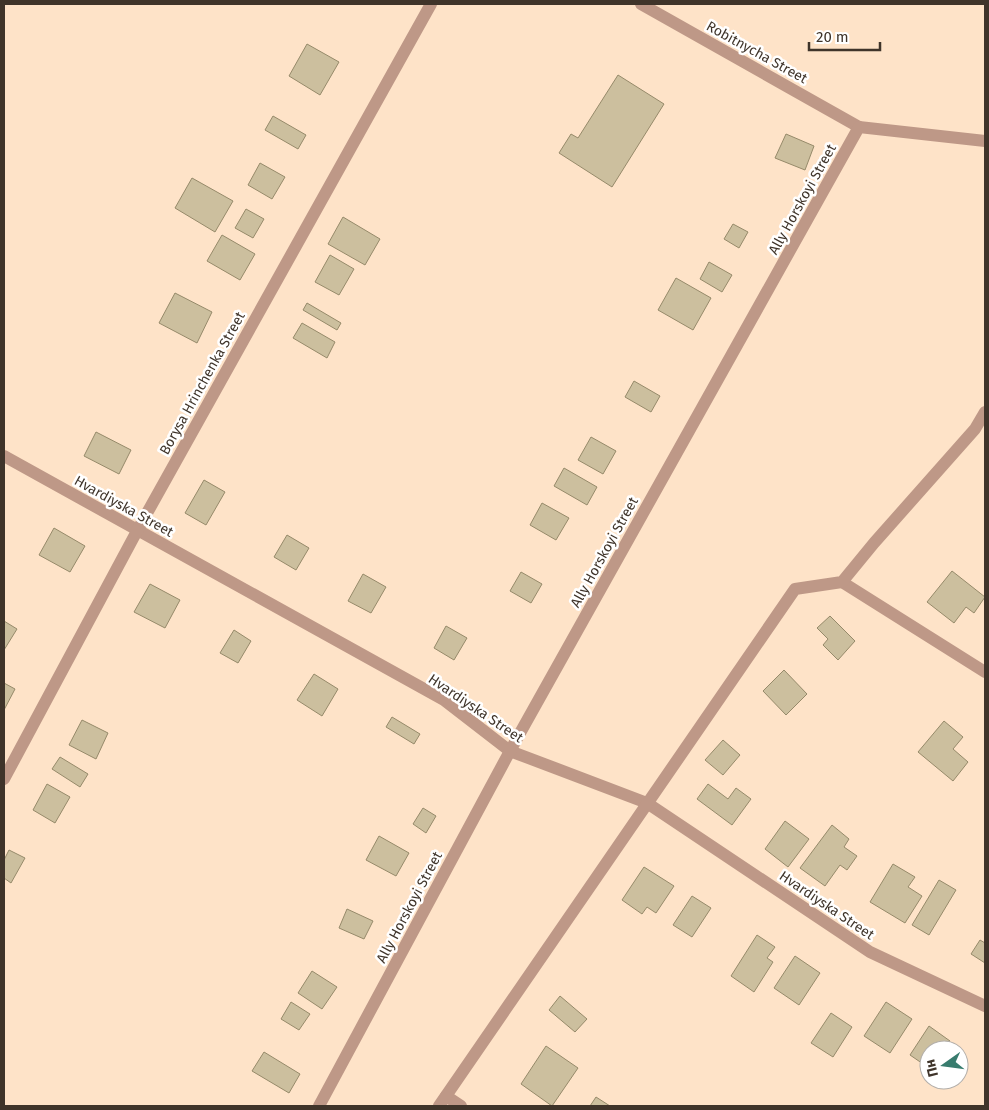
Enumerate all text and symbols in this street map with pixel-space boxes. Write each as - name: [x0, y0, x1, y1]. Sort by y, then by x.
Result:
- street label: Robitnycha Street: [703, 18, 811, 88]
- scale bar: [809, 20, 880, 52]
- text: 20 m: [816, 28, 849, 46]
- street label: Ally Horskoyi Street: [765, 140, 840, 258]
- street label: Borysa Hrinchenka Street: [156, 308, 249, 458]
- street label: Hvardiyska Street: [71, 472, 177, 541]
- street label: Ally Horskoyi Street: [567, 493, 642, 611]
- street label: Hvardiyska Street: [425, 670, 527, 747]
- street label: Ally Horskoyi Street: [373, 848, 446, 966]
- street label: Hvardiyska Street: [776, 867, 878, 944]
- north arrow: [919, 1040, 969, 1090]
- text: Пн: [922, 1057, 942, 1079]

